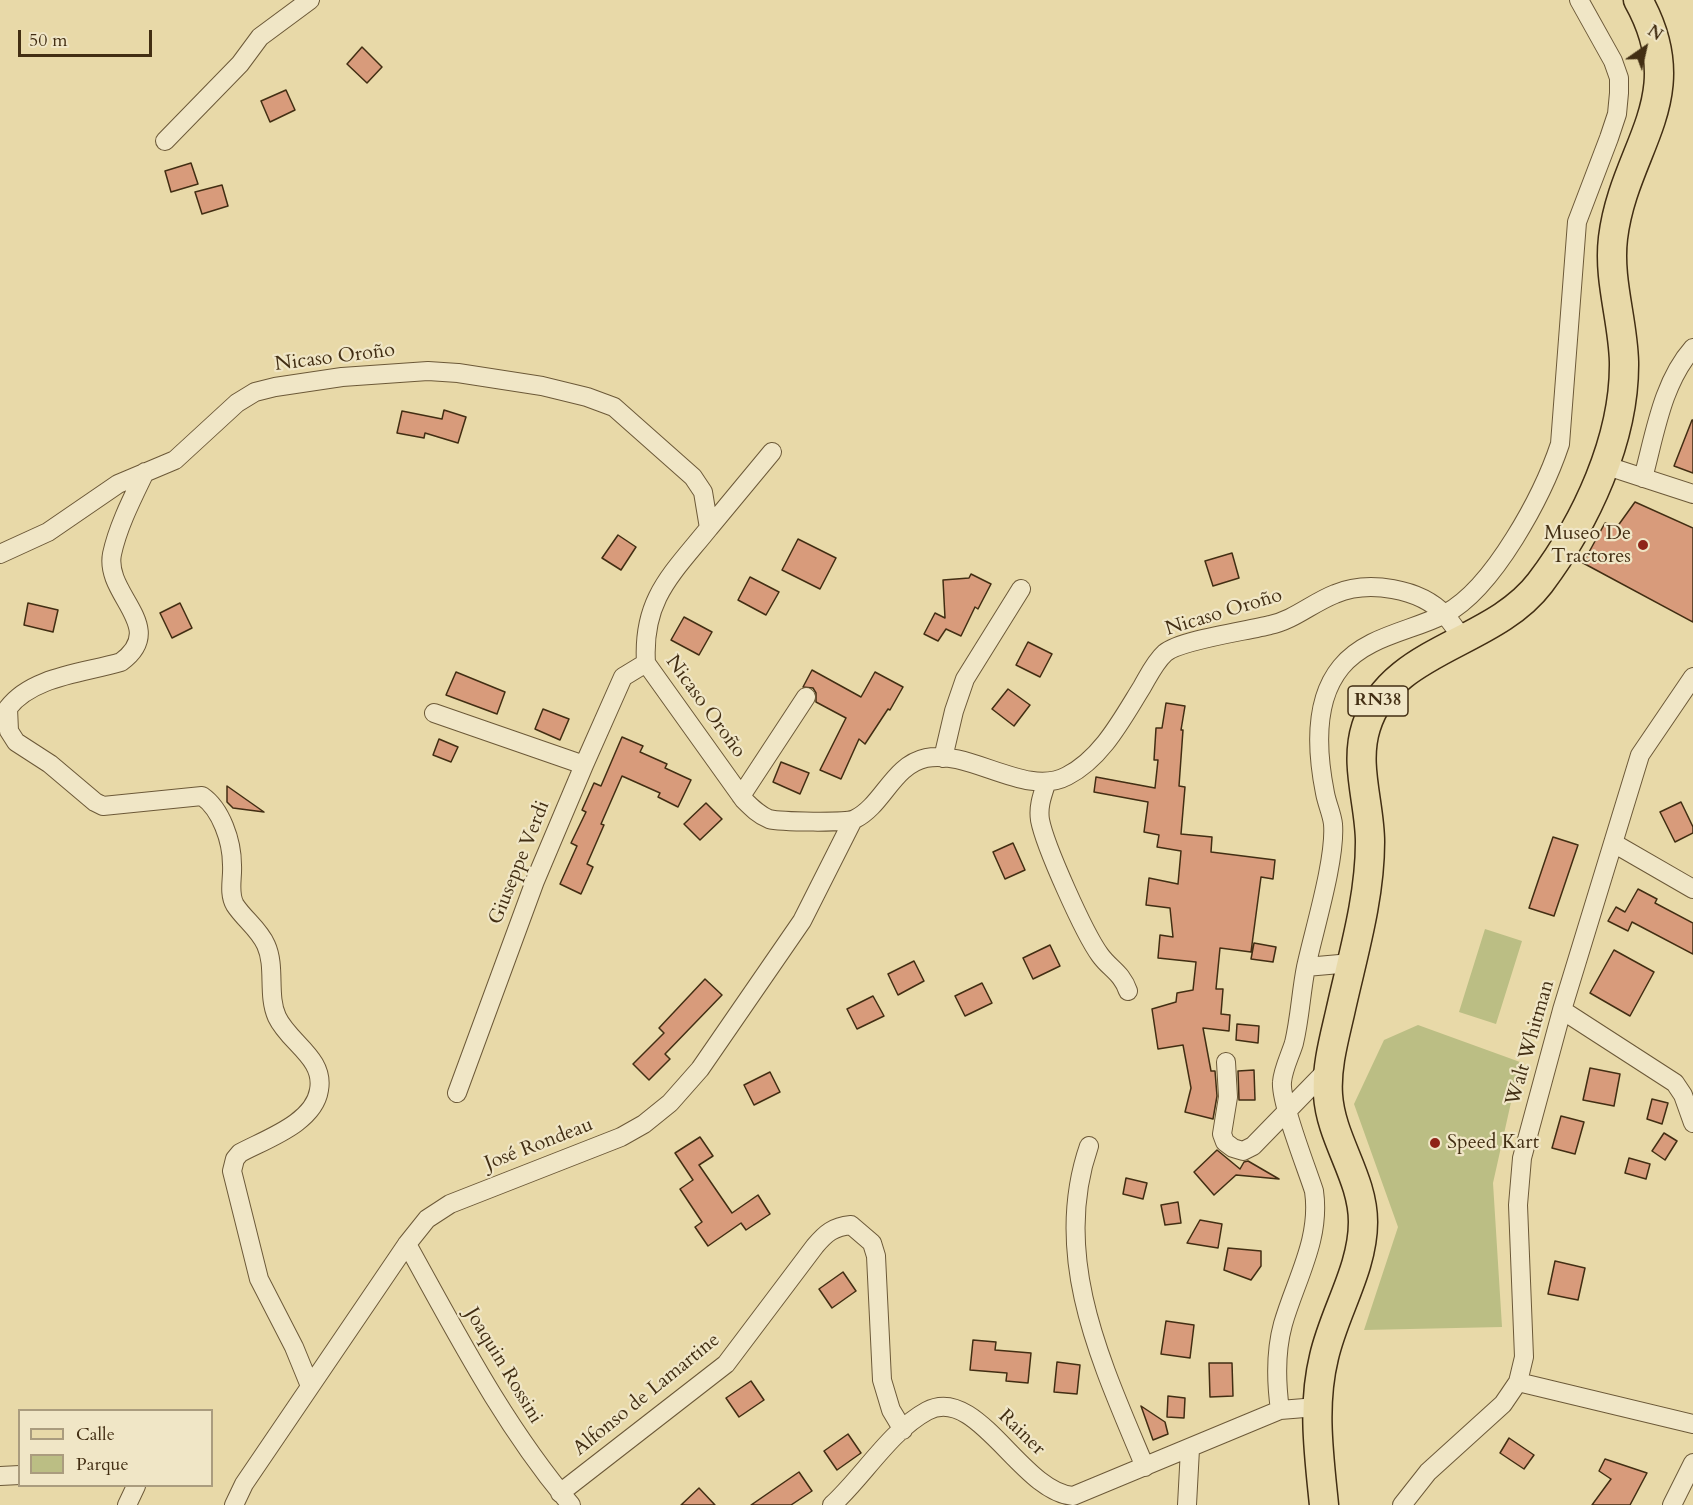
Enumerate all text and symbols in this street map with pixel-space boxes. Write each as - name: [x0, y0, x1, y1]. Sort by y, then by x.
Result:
- scale bar: [21, 18, 154, 56]
- north arrow: [1615, 18, 1675, 78]
- text: N: [1643, 20, 1667, 46]
- text: 50 m: [29, 28, 68, 53]
- street label: Nicaso Oroño: [274, 339, 396, 377]
- place label: Museo De Tractores: [1544, 522, 1631, 569]
- marker: Museo De Tractores: [1636, 538, 1650, 552]
- street label: Nicaso Oroño: [1163, 584, 1285, 642]
- street label: Nicaso Oroño: [660, 651, 750, 763]
- road number: RN38: [1348, 686, 1408, 716]
- street label: Giuseppe Verdi: [484, 798, 556, 928]
- street label: Walt Whitman: [1502, 977, 1560, 1109]
- street label: José Rondeau: [481, 1113, 597, 1177]
- place label: Speed Kart: [1447, 1131, 1539, 1155]
- marker: Speed Kart: [1428, 1136, 1442, 1150]
- street label: Joaquin Rossini: [459, 1304, 547, 1428]
- street label: Alfonso de Lamartine: [569, 1329, 725, 1461]
- street label: Rainer: [993, 1405, 1049, 1461]
- legend: [18, 1409, 213, 1487]
- text: Calle: [76, 1422, 115, 1447]
- text: Parque: [76, 1452, 129, 1477]

